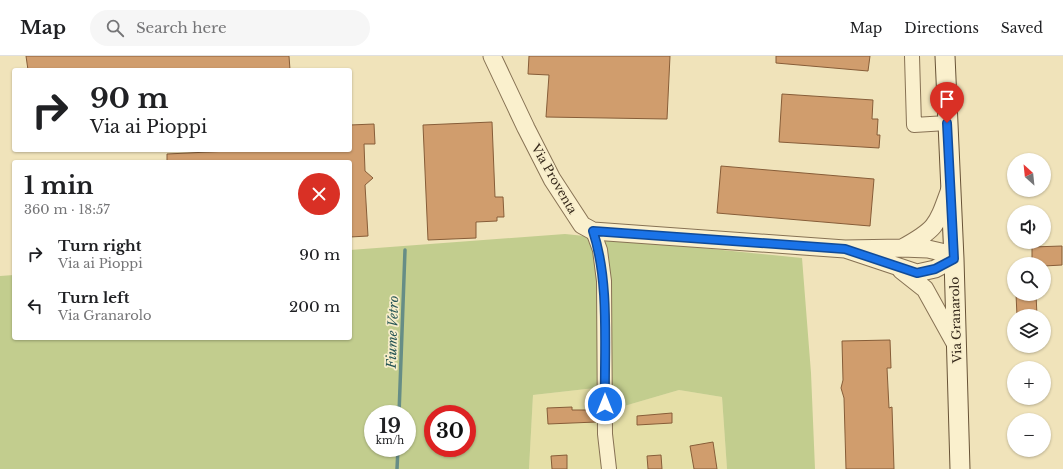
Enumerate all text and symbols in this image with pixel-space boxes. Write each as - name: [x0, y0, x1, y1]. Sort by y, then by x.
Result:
- search box: [90, 10, 370, 46]
- text: Map: [20, 16, 66, 39]
- icon: search: [104, 17, 126, 39]
- text: Search here: [136, 18, 227, 37]
- text: Map: [850, 19, 882, 37]
- text: Directions: [904, 19, 979, 37]
- text: Saved: [1001, 19, 1043, 37]
- text: 90 m: [90, 81, 168, 116]
- pin: [930, 82, 964, 123]
- icon: right: [24, 84, 76, 136]
- icon: arrive: [936, 88, 958, 110]
- text: Via ai Pioppi: [90, 116, 207, 138]
- street label: Via Proventa: [528, 140, 581, 217]
- north arrow: [1007, 153, 1051, 197]
- map controls: [1007, 153, 1051, 457]
- text: 1 min: [24, 171, 94, 200]
- button: close: [298, 173, 340, 215]
- text: 360 m · 18:57: [24, 201, 110, 218]
- button: sound: [1007, 205, 1051, 249]
- text: Turn right: [58, 236, 141, 255]
- icon: right: [24, 243, 46, 265]
- text: 90 m: [299, 245, 340, 264]
- text: Via ai Pioppi: [58, 255, 143, 272]
- button: search: [1007, 257, 1051, 301]
- street label: Via Granarolo: [946, 277, 965, 364]
- text: Turn left: [58, 288, 129, 307]
- icon: left: [24, 295, 46, 317]
- water label: Fiume Vetro: [383, 295, 402, 370]
- text: 200 m: [289, 297, 340, 316]
- text: Via Granarolo: [58, 307, 151, 324]
- button: layers: [1007, 309, 1051, 353]
- button: +: [1007, 361, 1051, 405]
- position arrow: [584, 383, 626, 425]
- speed limit sign: 30: [424, 405, 476, 457]
- button: −: [1007, 413, 1051, 457]
- text: 19: [379, 414, 401, 438]
- text: km/h: [376, 434, 404, 447]

